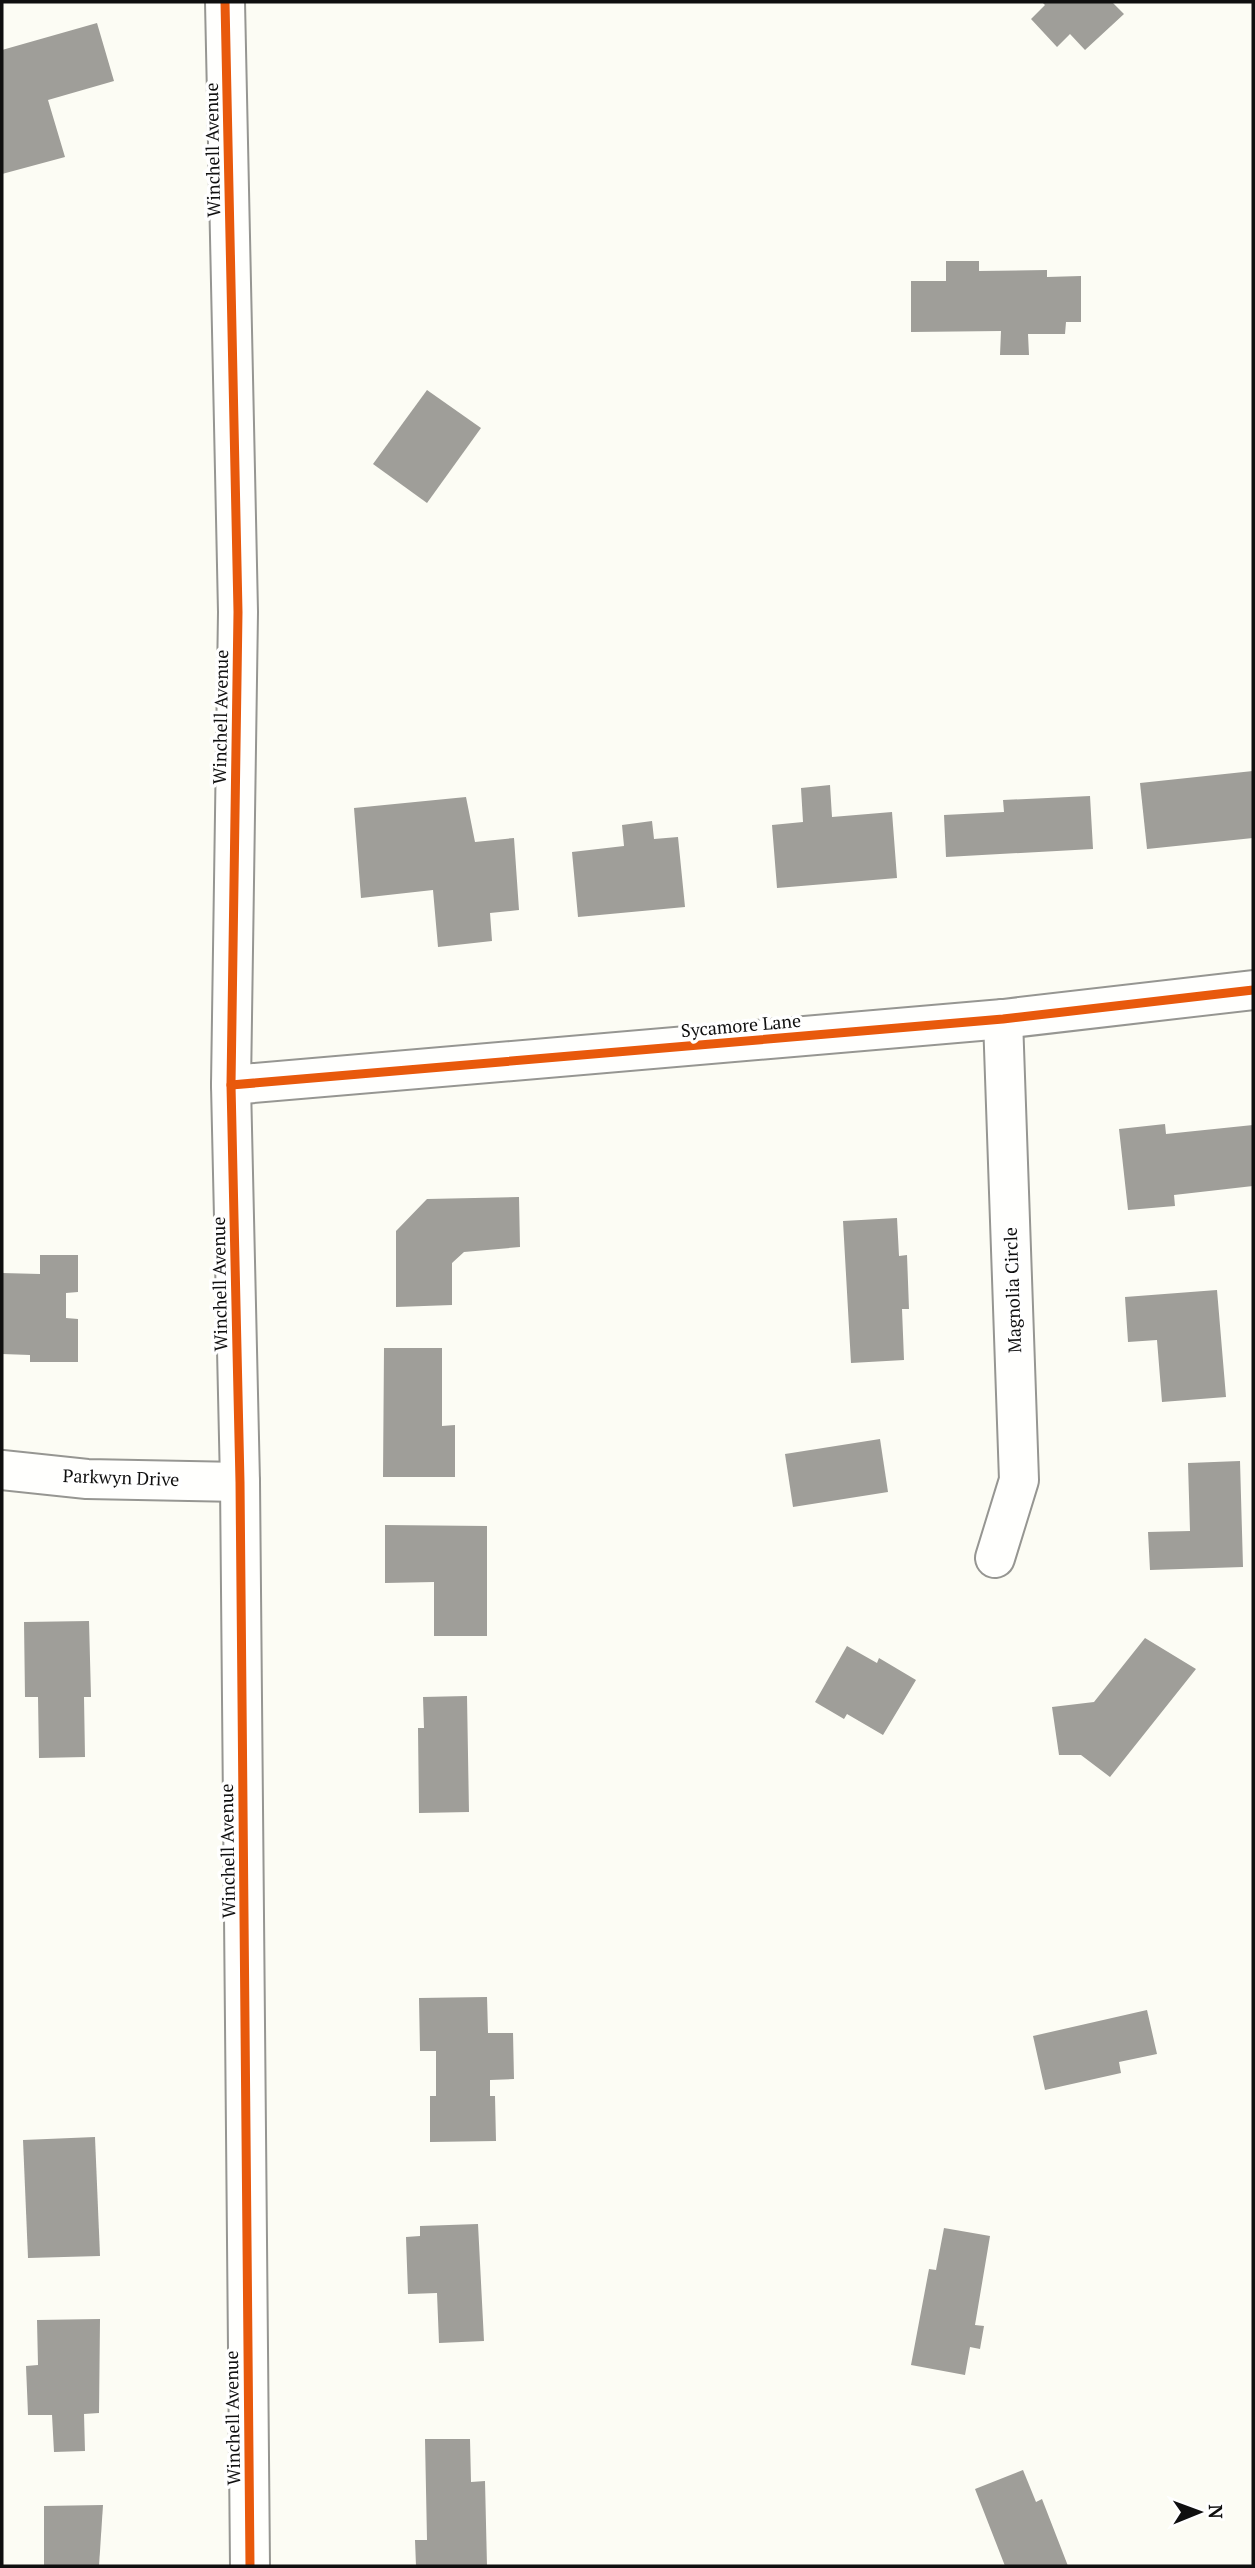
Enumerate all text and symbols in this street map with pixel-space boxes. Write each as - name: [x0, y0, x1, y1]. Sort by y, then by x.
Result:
- street label: Winchell Avenue: [199, 82, 225, 218]
- street label: Winchell Avenue: [207, 649, 233, 785]
- street label: Sycamore Lane: [680, 1008, 802, 1042]
- street label: Winchell Avenue: [206, 1216, 232, 1352]
- street label: Magnolia Circle: [998, 1227, 1026, 1353]
- street label: Parkwyn Drive: [62, 1463, 180, 1491]
- street label: Winchell Avenue: [214, 1783, 240, 1919]
- street label: Winchell Avenue: [219, 2350, 245, 2486]
- north arrow: [1164, 2477, 1234, 2547]
- text: N: [1204, 2504, 1229, 2520]

